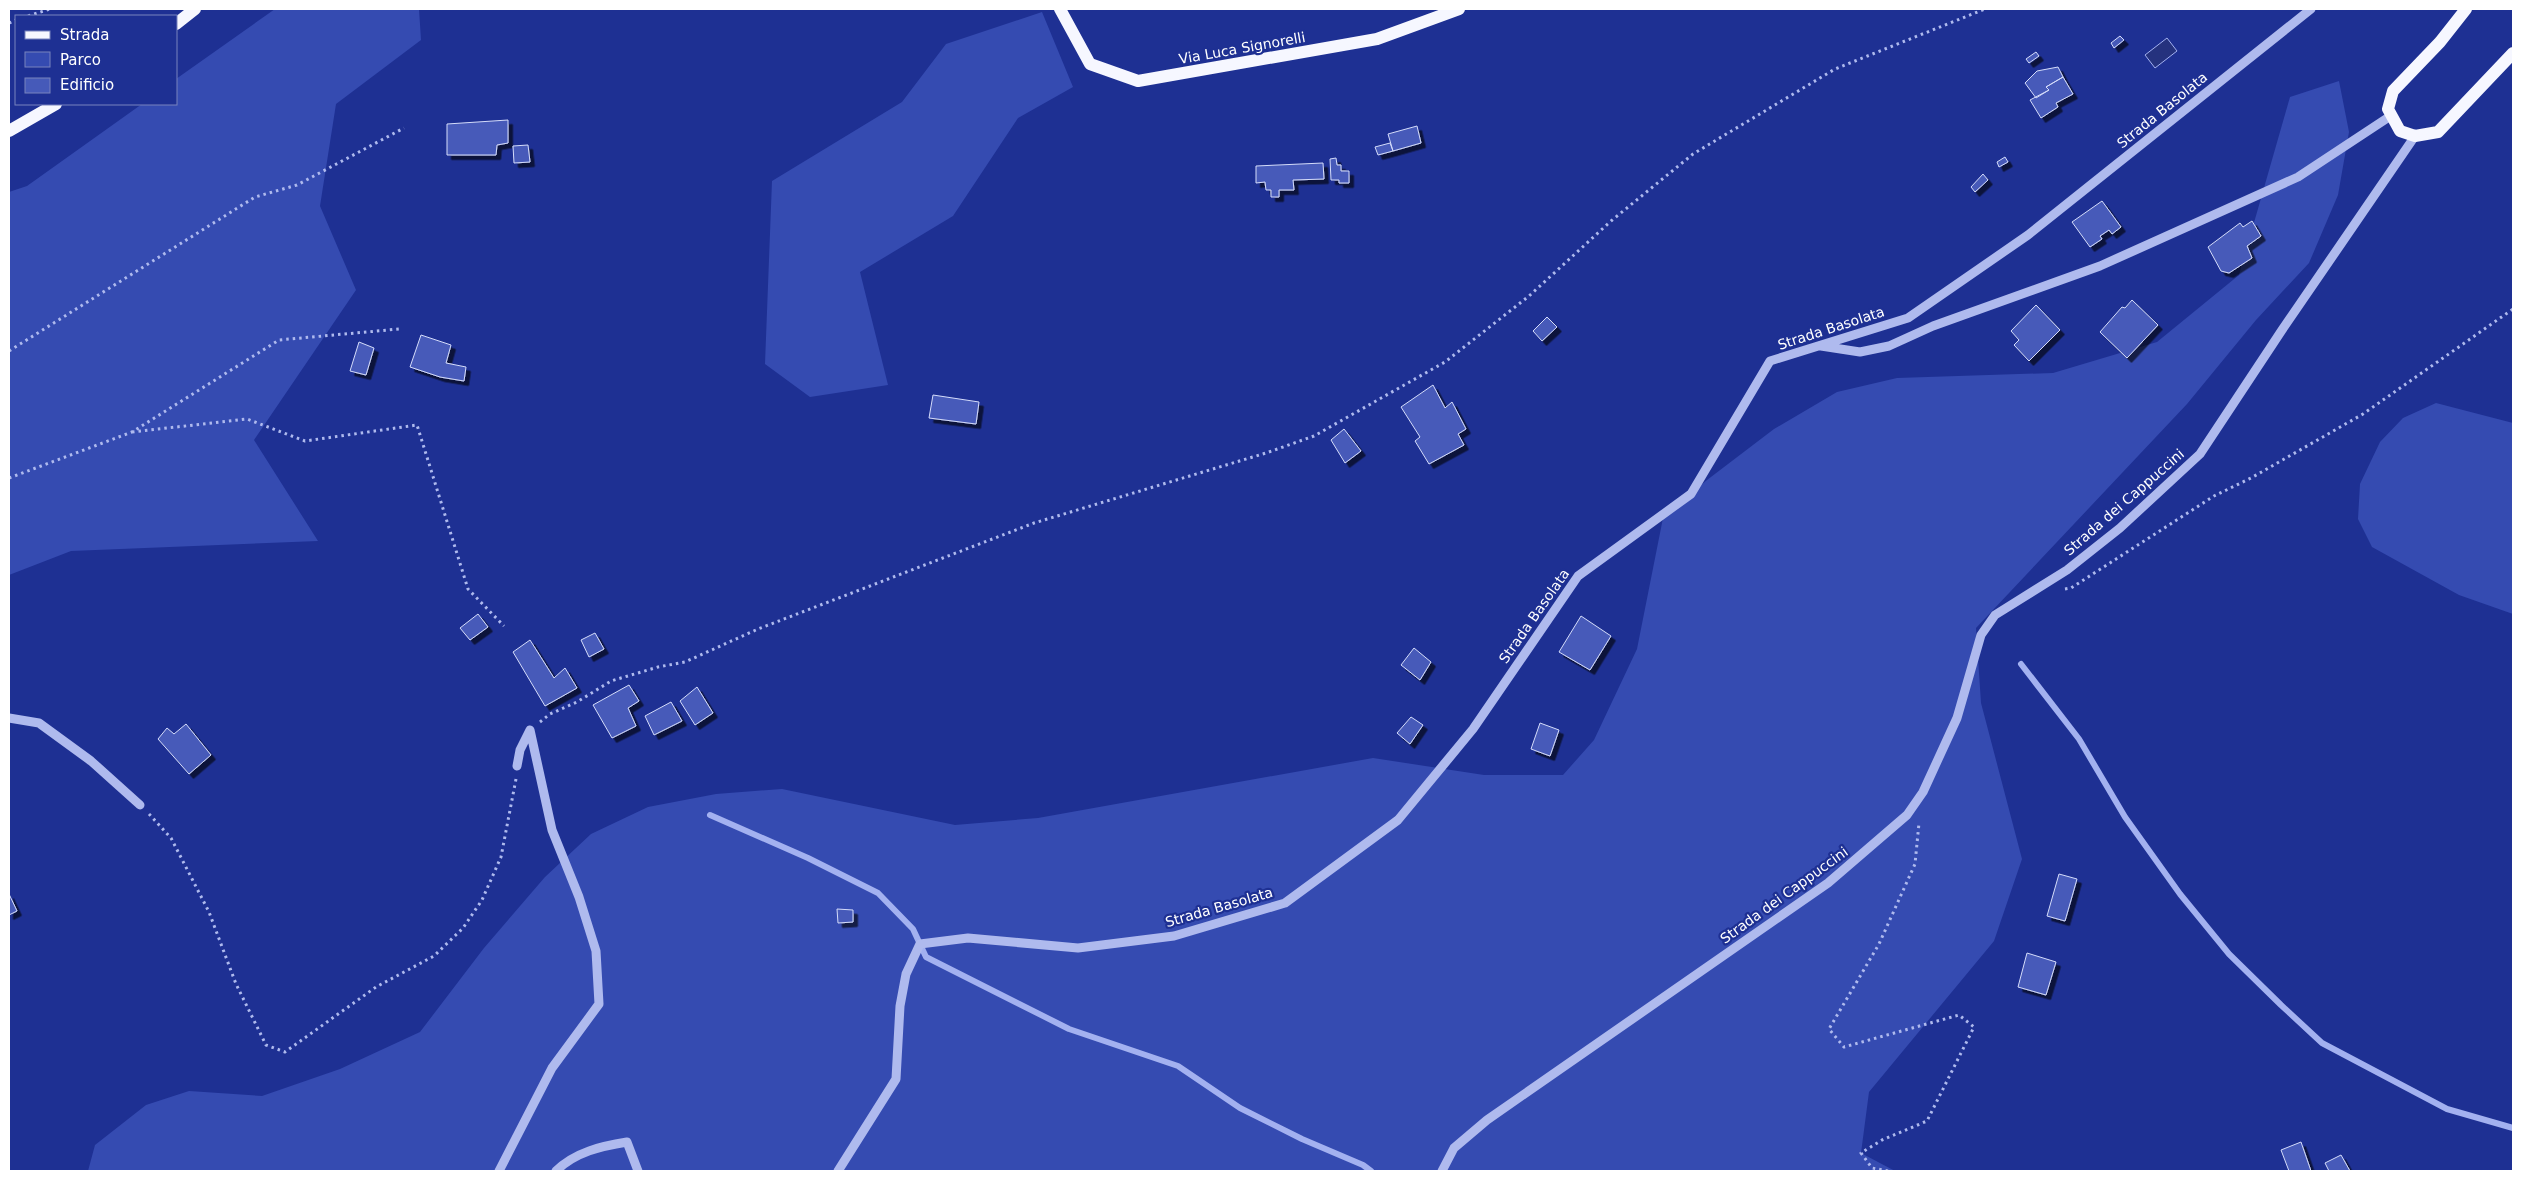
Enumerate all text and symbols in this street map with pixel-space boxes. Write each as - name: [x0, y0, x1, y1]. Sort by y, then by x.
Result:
- legend: [15, 15, 178, 105]
- text: Strada: [60, 26, 109, 44]
- street label: Via Luca Signorelli: [1177, 29, 1307, 67]
- text: Parco: [60, 51, 101, 69]
- street label: Strada Basolata: [2114, 69, 2210, 151]
- text: Edificio: [60, 76, 114, 94]
- street label: Strada Basolata: [1776, 303, 1886, 353]
- street label: Strada dei Cappuccini: [2061, 446, 2187, 558]
- street label: Strada Basolata: [1496, 566, 1572, 666]
- street label: Strada dei Cappuccini: [1717, 843, 1851, 947]
- street label: Strada Basolata: [1163, 884, 1275, 930]

